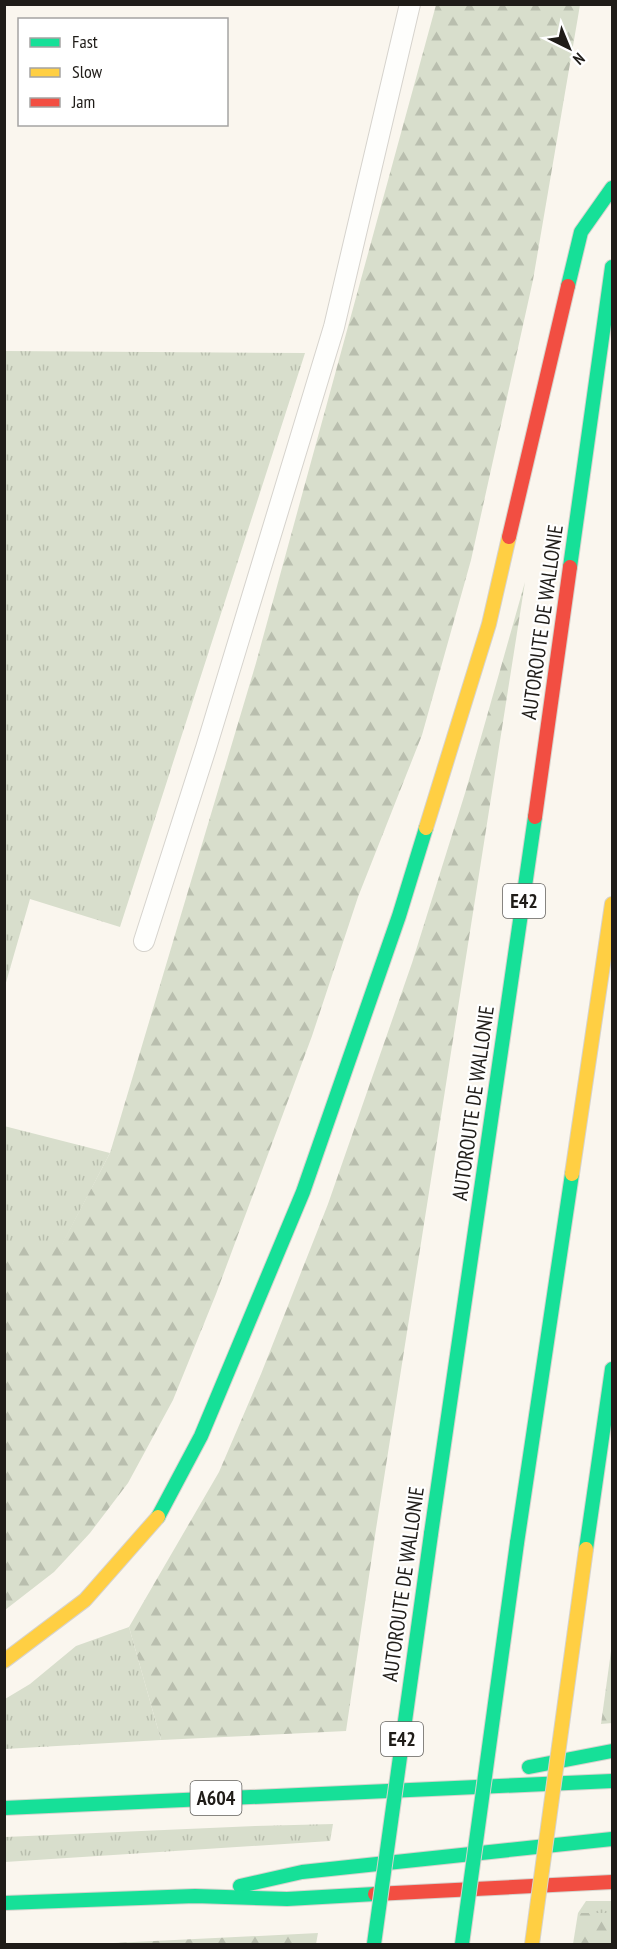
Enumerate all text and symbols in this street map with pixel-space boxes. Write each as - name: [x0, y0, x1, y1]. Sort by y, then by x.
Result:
- legend: [18, 18, 228, 126]
- north arrow: [539, 18, 599, 78]
- text: Fast: [72, 30, 98, 53]
- text: N: [569, 49, 589, 69]
- text: Slow: [72, 60, 103, 83]
- text: Jam: [71, 90, 95, 113]
- street label: AUTOROUTE DE WALLONIE: [515, 523, 569, 721]
- road number: E42: [503, 884, 545, 918]
- street label: AUTOROUTE DE WALLONIE: [446, 1004, 500, 1202]
- street label: AUTOROUTE DE WALLONIE: [376, 1485, 430, 1683]
- road number: E42: [381, 1722, 423, 1756]
- road number: A604: [190, 1781, 242, 1815]

